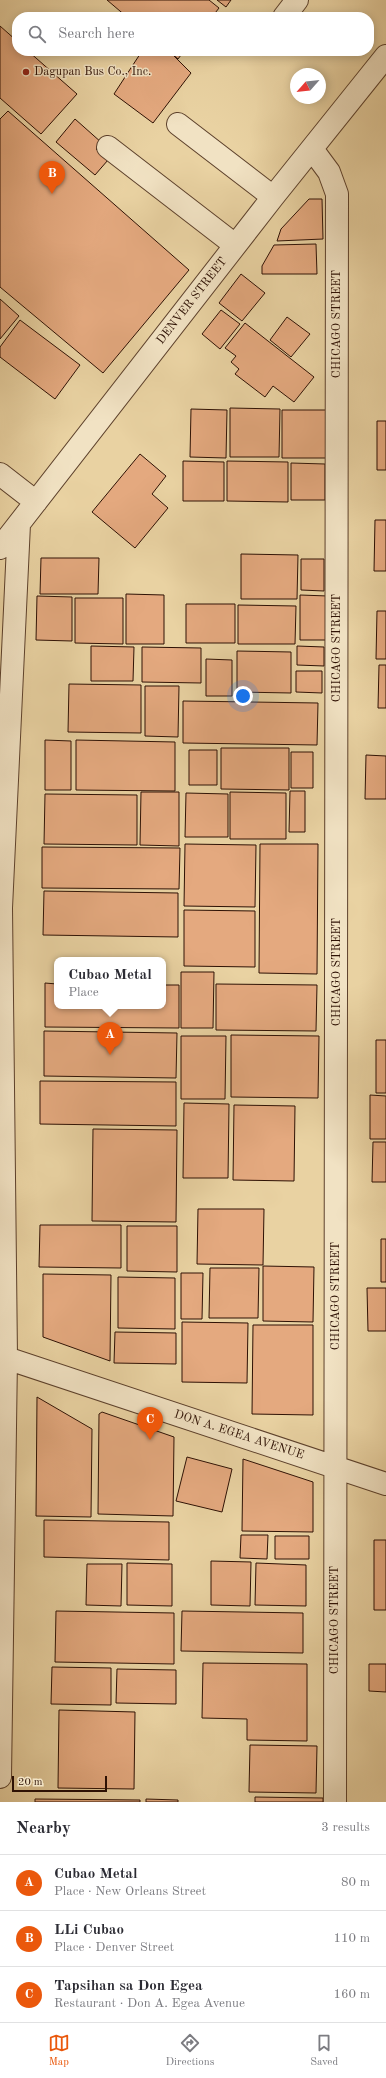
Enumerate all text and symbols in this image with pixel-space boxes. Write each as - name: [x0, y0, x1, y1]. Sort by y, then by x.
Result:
- search box: [12, 12, 374, 56]
- icon: search: [26, 23, 48, 45]
- text: Search here: [58, 27, 135, 42]
- place label: Dagupan Bus Co., Inc.: [34, 66, 151, 78]
- marker: Dagupan Bus Co., Inc.: [21, 67, 31, 77]
- north arrow: [290, 68, 326, 104]
- pin: B: [39, 161, 65, 194]
- street label: DENVER STREET: [155, 255, 229, 347]
- street label: CHICAGO STREET: [331, 270, 343, 378]
- street label: CHICAGO STREET: [331, 594, 343, 702]
- your location: [233, 686, 253, 706]
- street label: CHICAGO STREET: [331, 918, 343, 1026]
- popup: [54, 957, 166, 1009]
- text: Cubao Metal: [68, 968, 152, 983]
- text: Place: [68, 986, 99, 999]
- pin: A: [97, 1022, 123, 1055]
- street label: CHICAGO STREET: [330, 1242, 342, 1350]
- pin: C: [137, 1407, 163, 1440]
- street label: DON A. EGEA AVENUE: [173, 1408, 305, 1462]
- street label: CHICAGO STREET: [329, 1566, 341, 1674]
- scale bar: [12, 1774, 107, 1793]
- text: 20 m: [18, 1777, 43, 1788]
- text: Nearby: [16, 1820, 71, 1837]
- text: 3 results: [321, 1821, 370, 1834]
- text: Cubao Metal: [54, 1867, 138, 1882]
- text: A: [24, 1876, 34, 1889]
- text: 80 m: [341, 1876, 370, 1889]
- text: Place · New Orleans Street: [54, 1885, 206, 1898]
- text: LLi Cubao: [54, 1923, 124, 1938]
- text: B: [24, 1932, 34, 1945]
- text: 110 m: [333, 1932, 370, 1945]
- text: Place · Denver Street: [54, 1941, 174, 1954]
- text: Tapsihan sa Don Egea: [54, 1979, 203, 1994]
- text: C: [25, 1988, 33, 2001]
- text: 160 m: [333, 1988, 370, 2001]
- text: Restaurant · Don A. Egea Avenue: [54, 1997, 245, 2010]
- tab: Map: [48, 2032, 70, 2070]
- tab: Directions: [166, 2032, 214, 2070]
- tab: Saved: [310, 2032, 338, 2070]

